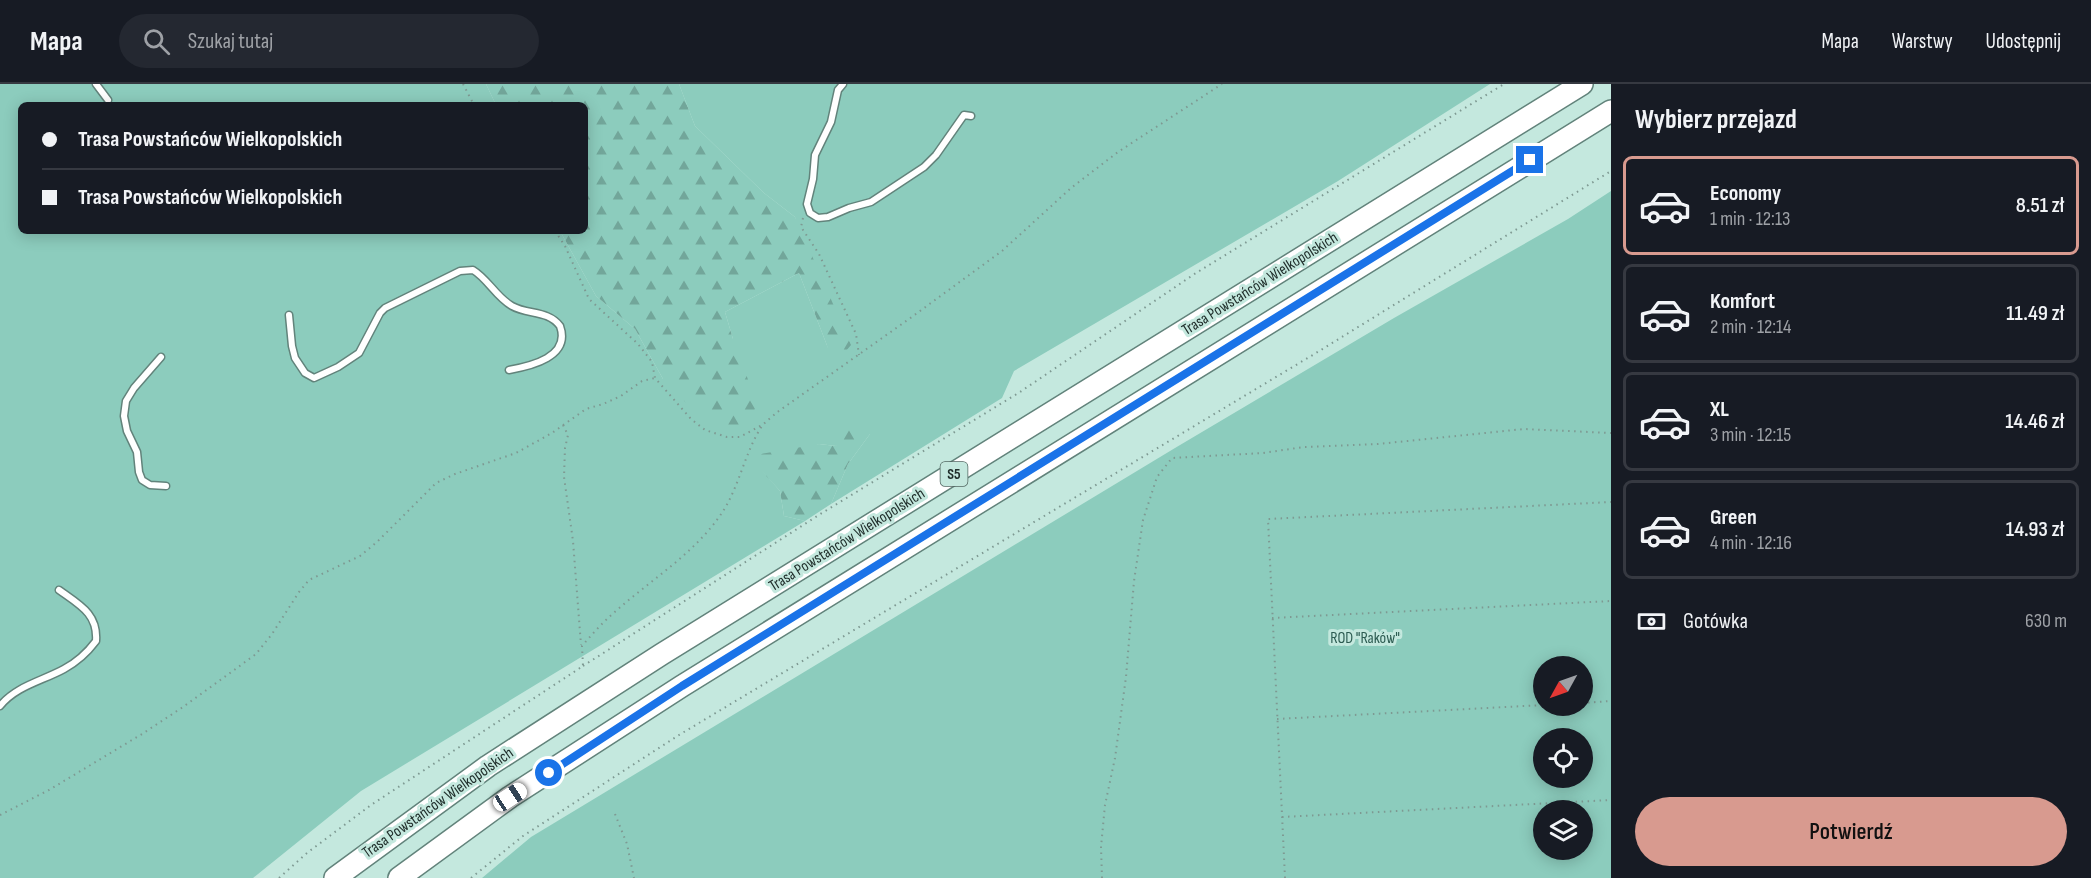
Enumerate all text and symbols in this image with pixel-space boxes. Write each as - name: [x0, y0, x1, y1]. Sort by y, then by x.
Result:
- search box: [119, 14, 539, 68]
- text: Mapa: [30, 25, 83, 58]
- icon: search: [140, 25, 173, 58]
- text: Szukaj tutaj: [188, 28, 273, 55]
- text: Mapa: [1821, 29, 1859, 54]
- text: Warstwy: [1892, 29, 1953, 54]
- text: Udostępnij: [1986, 29, 2061, 54]
- text: Wybierz przejazd: [1635, 104, 1797, 136]
- text: Trasa Powstańców Wielkopolskich: [78, 126, 342, 153]
- route end: [1516, 146, 1543, 173]
- icon: car: [1638, 179, 1692, 233]
- text: Economy: [1710, 180, 1781, 207]
- text: Trasa Powstańców Wielkopolskich: [78, 184, 342, 211]
- text: 8.51 zł: [2016, 192, 2064, 219]
- text: 1 min · 12:13: [1710, 207, 1790, 231]
- street label: Trasa Powstańców Wielkopolskich: [1179, 228, 1341, 340]
- icon: car: [1638, 287, 1692, 341]
- text: Komfort: [1710, 288, 1775, 315]
- text: 11.49 zł: [2006, 300, 2064, 327]
- text: 2 min · 12:14: [1710, 315, 1791, 339]
- icon: car: [1638, 395, 1692, 449]
- text: XL: [1710, 396, 1729, 423]
- text: 14.46 zł: [2005, 408, 2064, 435]
- text: 3 min · 12:15: [1710, 423, 1791, 447]
- road number: S5: [940, 462, 968, 486]
- street label: Trasa Powstańców Wielkopolskich: [766, 484, 928, 596]
- icon: car: [1638, 503, 1692, 557]
- text: Green: [1710, 504, 1757, 531]
- text: 14.93 zł: [2006, 516, 2064, 543]
- text: 4 min · 12:16: [1710, 531, 1792, 555]
- icon: cash: [1635, 605, 1668, 638]
- text: Gotówka: [1683, 608, 1748, 635]
- text: 630 m: [2025, 609, 2067, 633]
- park label: ROD "Raków": [1330, 629, 1400, 648]
- north arrow: [1533, 656, 1593, 716]
- map controls: [1533, 656, 1593, 860]
- button: locate: [1533, 728, 1593, 788]
- street label: Trasa Powstańców Wielkopolskich: [359, 744, 517, 862]
- route start: [535, 759, 562, 786]
- car: [490, 780, 530, 814]
- button: Potwierdź: [1635, 797, 2067, 866]
- button: layers: [1533, 800, 1593, 860]

